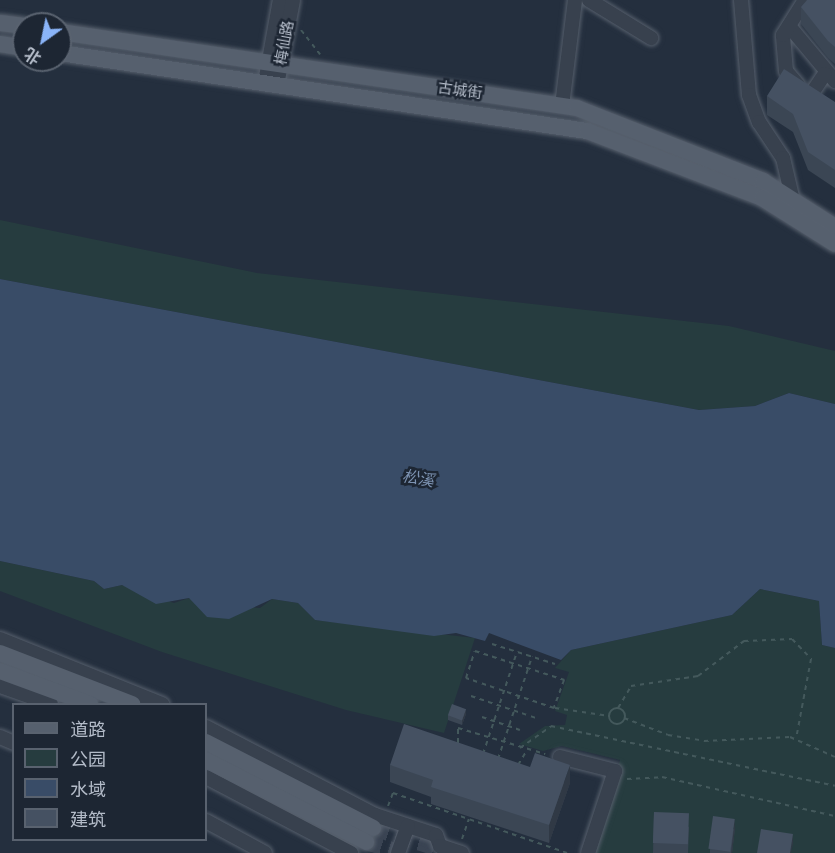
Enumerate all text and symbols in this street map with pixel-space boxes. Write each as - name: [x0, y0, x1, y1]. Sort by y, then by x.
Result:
- north arrow: [12, 12, 72, 72]
- street label: 梅仙路: [272, 19, 298, 67]
- text: 北: [21, 44, 45, 68]
- street label: 古城街: [436, 79, 484, 103]
- water label: 松溪: [401, 467, 435, 491]
- legend: [12, 703, 207, 841]
- text: 道路: [70, 719, 106, 740]
- text: 公园: [70, 749, 106, 770]
- text: 水域: [70, 779, 106, 800]
- text: 建筑: [70, 809, 106, 830]

